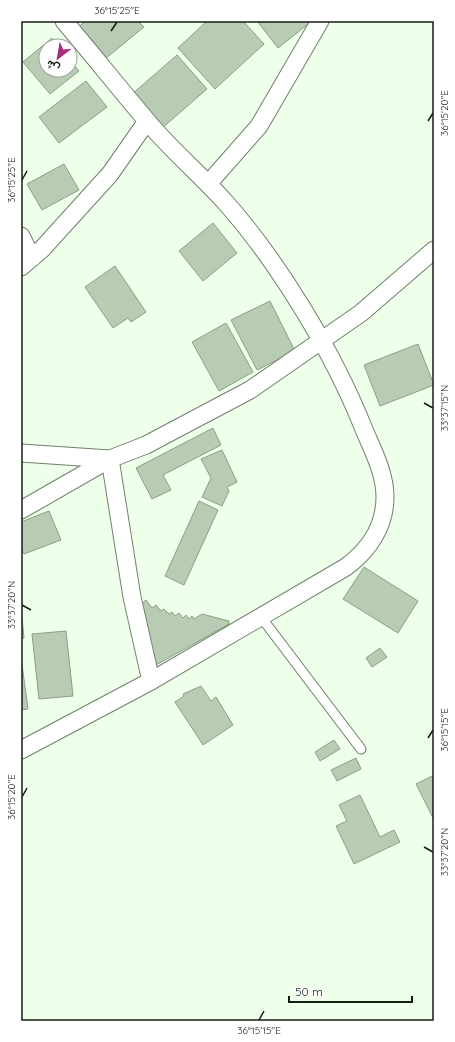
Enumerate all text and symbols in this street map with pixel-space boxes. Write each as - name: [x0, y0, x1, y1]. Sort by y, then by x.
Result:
- text: 36°15'25"E: [94, 4, 140, 17]
- north arrow: [38, 38, 78, 78]
- text: ش: [44, 57, 62, 76]
- text: 36°15'20"E: [438, 90, 451, 136]
- text: 36°15'25"E: [5, 157, 18, 203]
- text: 33°37'15"N: [438, 385, 451, 431]
- text: 33°37'20"N: [5, 581, 18, 629]
- text: 36°15'15"E: [438, 708, 451, 752]
- text: 36°15'20"E: [5, 774, 18, 820]
- text: 33°37'20"N: [438, 828, 451, 876]
- scale bar: [289, 978, 412, 1004]
- text: 50 m: [295, 984, 323, 999]
- text: 36°15'15"E: [237, 1024, 281, 1037]

